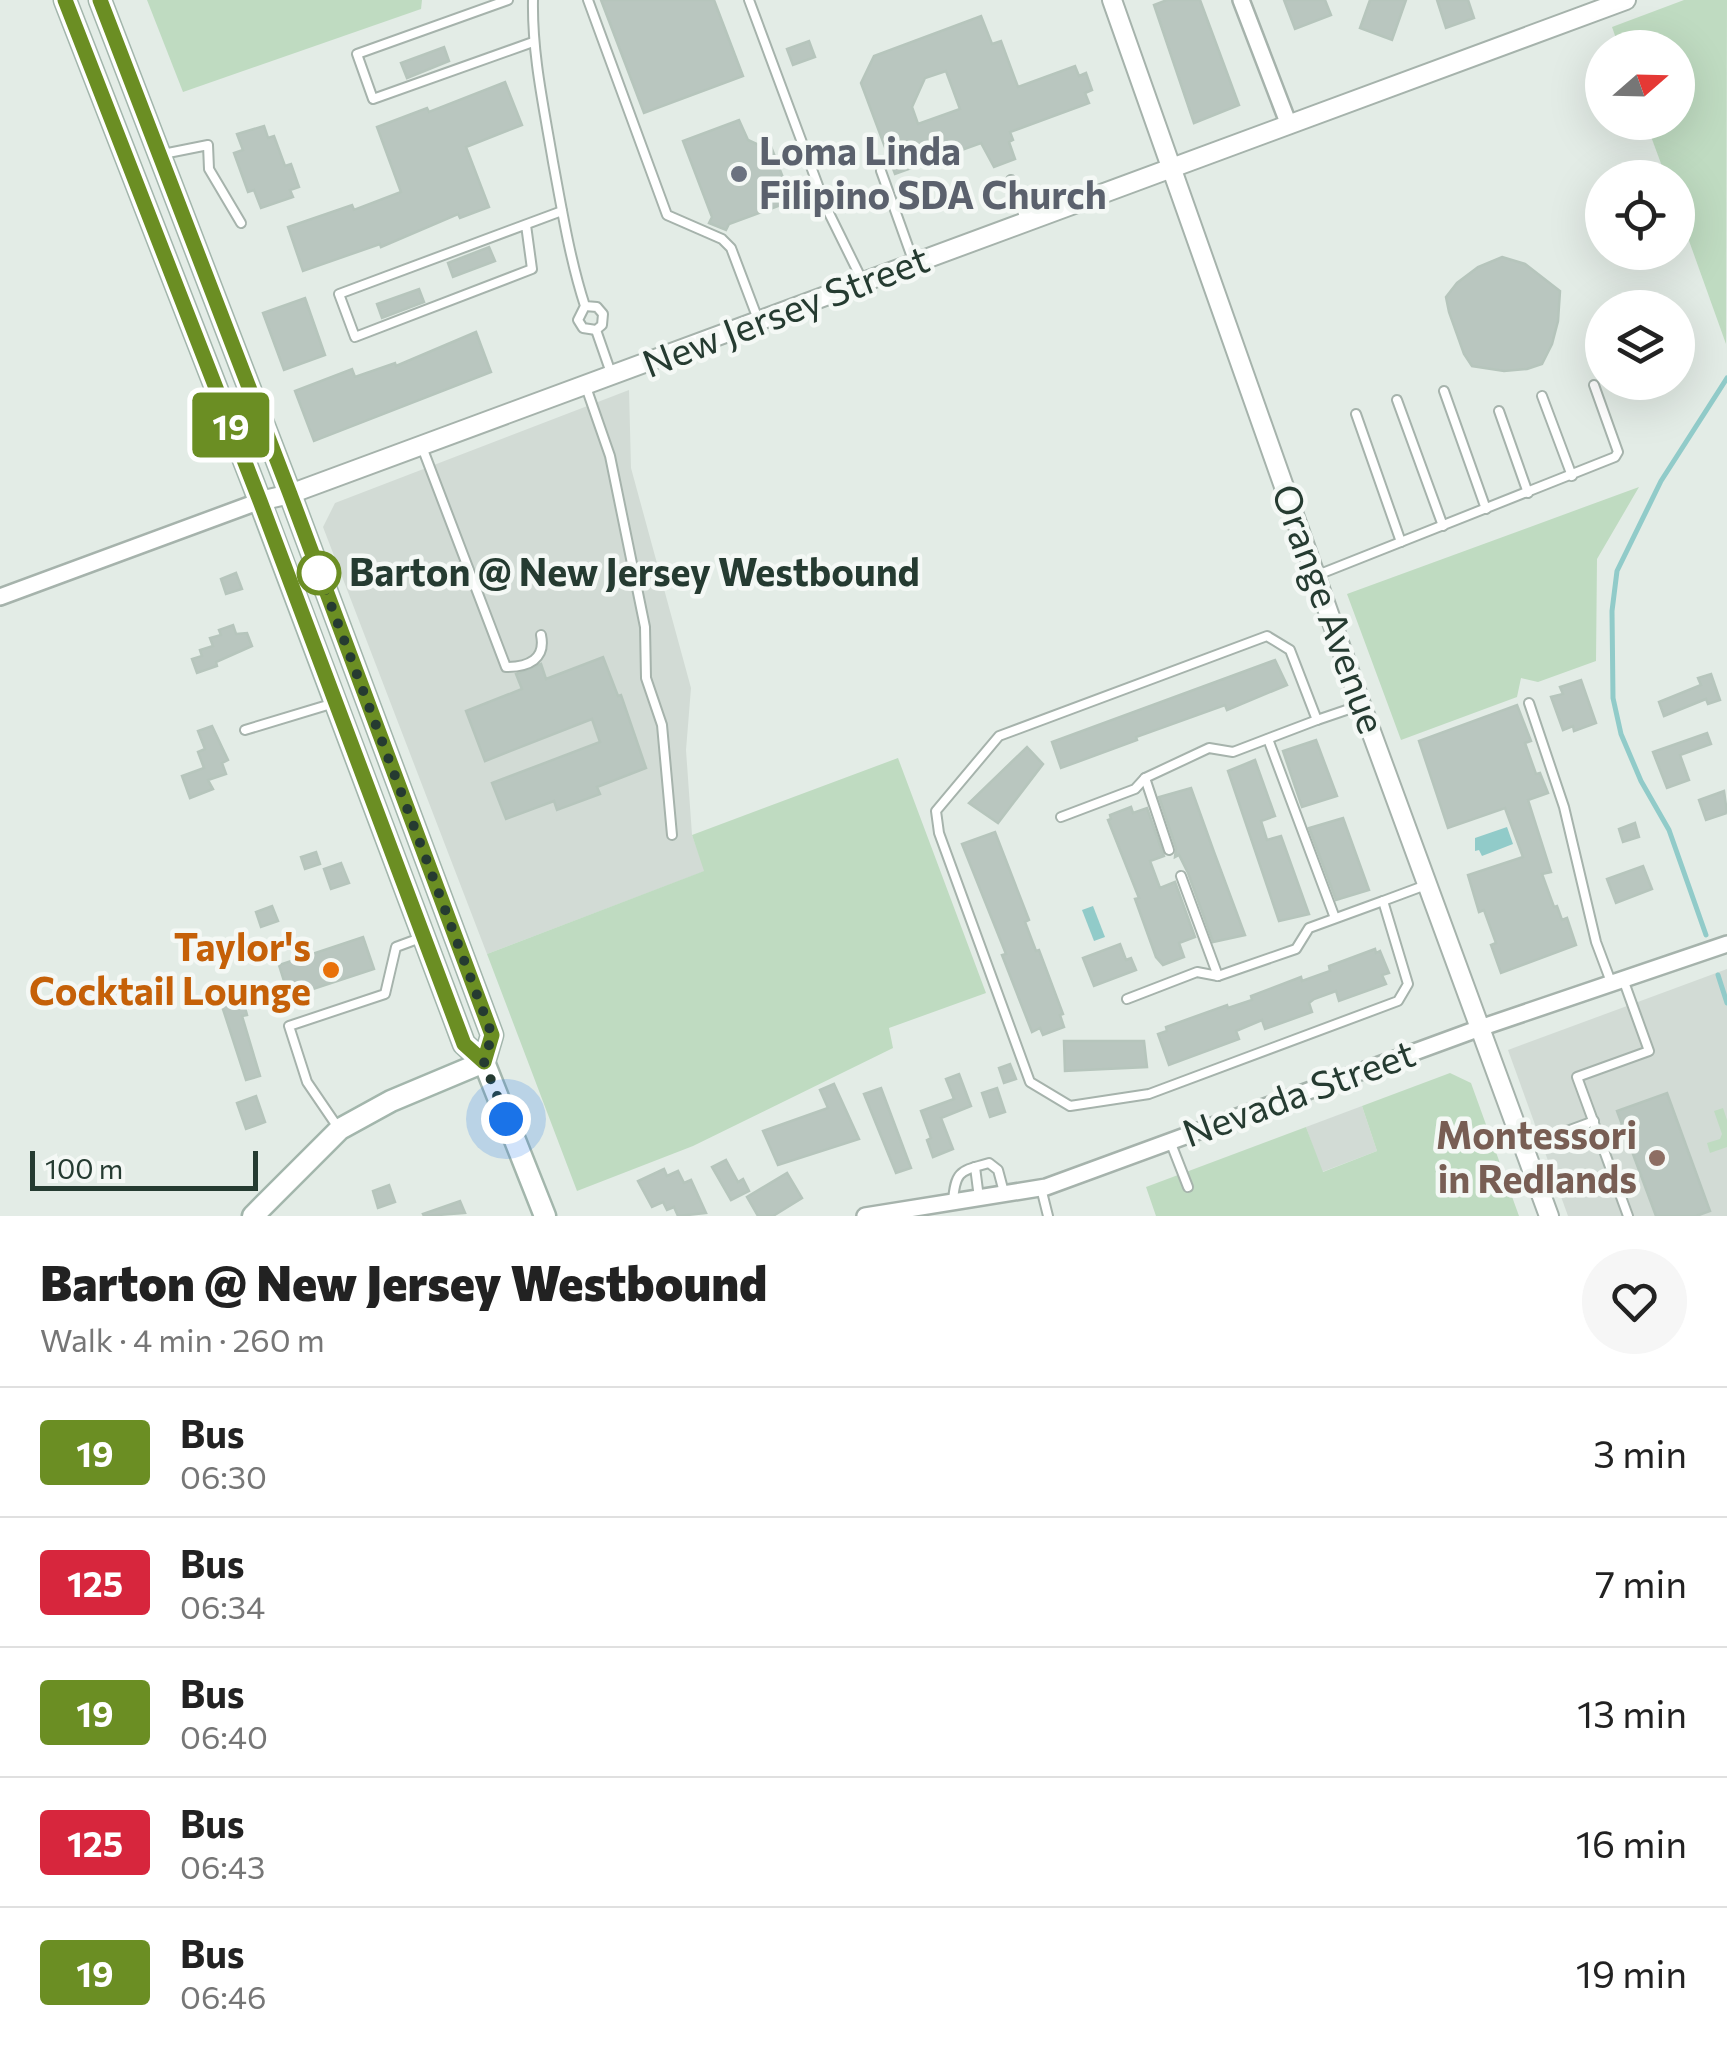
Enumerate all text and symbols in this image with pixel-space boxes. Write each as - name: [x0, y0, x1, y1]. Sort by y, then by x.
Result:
- north arrow: [1585, 30, 1695, 140]
- map controls: [1585, 30, 1695, 400]
- place label: Loma Linda Filipino SDA Church: [759, 126, 1107, 217]
- button: locate: [1585, 160, 1695, 270]
- marker: Loma Linda Filipino SDA Church: [728, 163, 750, 185]
- street label: New Jersey Street: [635, 233, 935, 386]
- button: layers: [1585, 290, 1695, 400]
- line badge: 19: [186, 392, 276, 458]
- text: 19: [212, 404, 250, 447]
- street label: Orange Avenue: [1264, 477, 1397, 739]
- place label: Barton @ New Jersey Westbound: [349, 547, 920, 594]
- marker: Barton @ New Jersey Westbound: [298, 552, 340, 594]
- place label: Taylor's Cocktail Lounge: [29, 922, 311, 1013]
- marker: Taylor's Cocktail Lounge: [320, 959, 342, 981]
- street label: Nevada Street: [1176, 1028, 1421, 1155]
- your location: [481, 1094, 531, 1144]
- place label: Montessori in Redlands: [1436, 1110, 1637, 1201]
- scale bar: [30, 1146, 258, 1190]
- marker: Montessori in Redlands: [1646, 1147, 1668, 1169]
- text: 100 m: [45, 1151, 123, 1185]
- button: heart: [1582, 1249, 1687, 1354]
- text: Barton @ New Jersey Westbound: [40, 1252, 767, 1311]
- text: Walk · 4 min · 260 m: [40, 1319, 325, 1359]
- text: Bus: [180, 1409, 245, 1456]
- text: 3 min: [1593, 1429, 1687, 1476]
- text: 19: [76, 1431, 114, 1474]
- text: 06:30: [180, 1456, 267, 1496]
- text: Bus: [180, 1539, 245, 1586]
- text: 7 min: [1595, 1559, 1687, 1606]
- text: 125: [67, 1561, 123, 1604]
- text: 06:34: [180, 1586, 265, 1626]
- text: Bus: [180, 1669, 245, 1716]
- text: 13 min: [1577, 1689, 1687, 1736]
- text: 19: [76, 1691, 114, 1734]
- text: 06:40: [180, 1716, 268, 1756]
- text: Bus: [180, 1799, 245, 1846]
- text: 16 min: [1576, 1819, 1687, 1866]
- text: 125: [67, 1821, 123, 1864]
- text: 06:43: [180, 1846, 265, 1886]
- text: Bus: [180, 1929, 245, 1976]
- text: 19 min: [1576, 1949, 1687, 1996]
- text: 19: [76, 1951, 114, 1994]
- text: 06:46: [180, 1976, 266, 2016]

